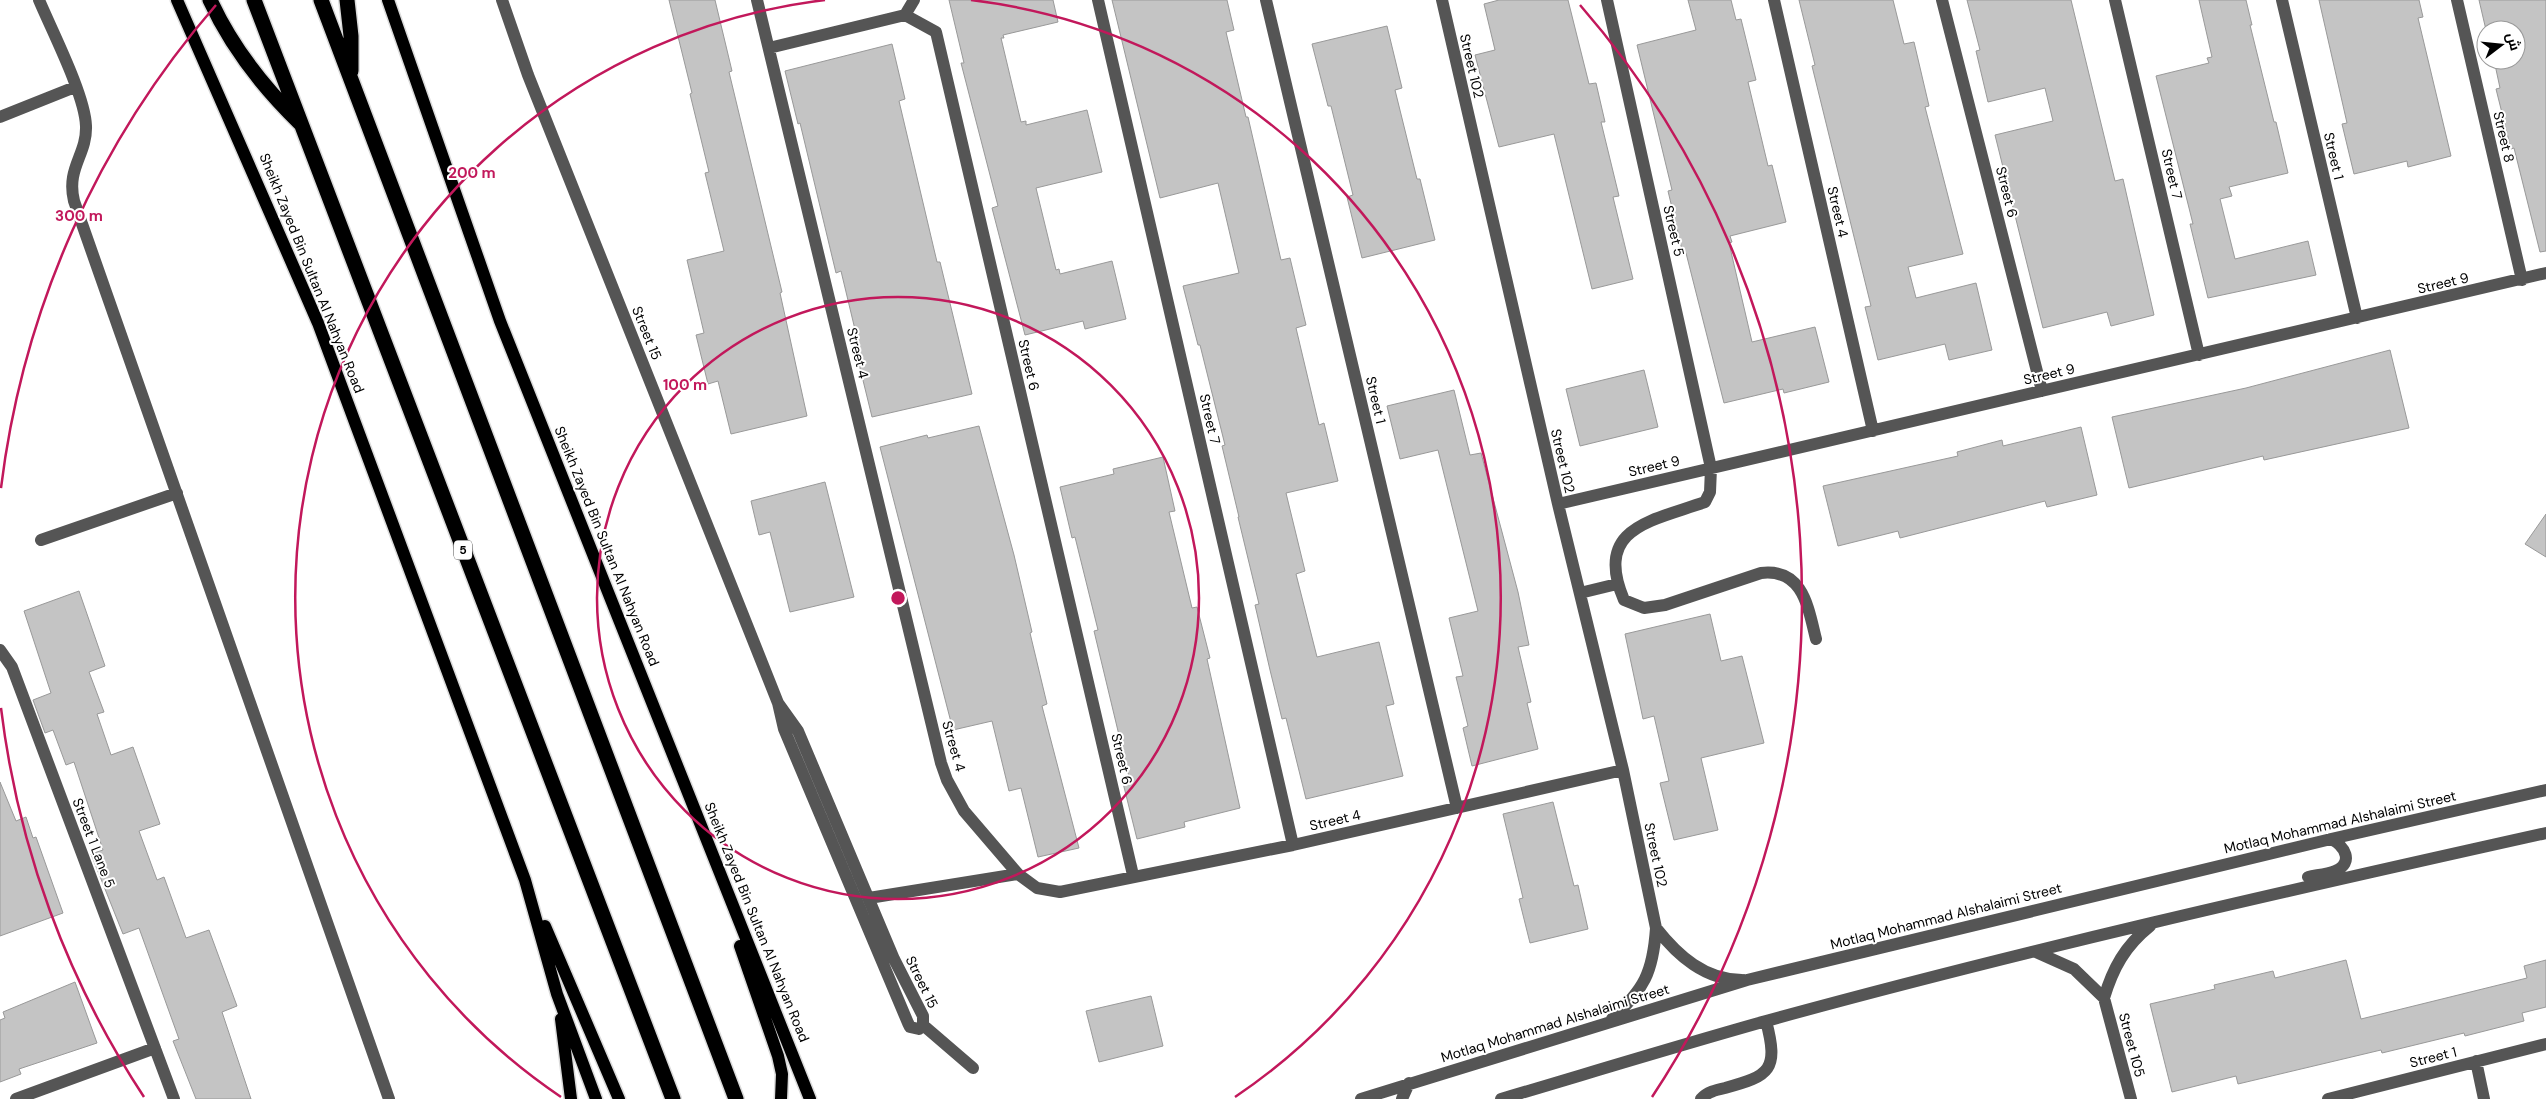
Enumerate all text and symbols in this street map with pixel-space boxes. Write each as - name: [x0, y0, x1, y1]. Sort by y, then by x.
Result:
- north arrow: [2476, 20, 2526, 70]
- text: ش: [2502, 30, 2525, 53]
- street label: Street 102: [1456, 32, 1488, 100]
- street label: Street 8: [2489, 110, 2519, 164]
- street label: Street 1: [2320, 131, 2348, 181]
- street label: Street 7: [2158, 147, 2186, 201]
- street label: Sheikh Zayed Bin Sultan Al Nahyan Road: [255, 150, 369, 396]
- text: 200 m: [448, 163, 496, 183]
- street label: Street 6: [1992, 164, 2022, 220]
- street label: Street 4: [1823, 185, 1853, 240]
- street label: Street 5: [1659, 204, 1689, 258]
- text: 300 m: [55, 206, 103, 226]
- street label: Street 9: [2416, 268, 2471, 298]
- street label: Street 15: [628, 304, 666, 362]
- street label: Street 4: [843, 326, 873, 381]
- street label: Street 6: [1014, 338, 1044, 392]
- street label: Street 9: [2022, 359, 2077, 389]
- text: 100 m: [663, 375, 707, 395]
- street label: Street 1: [1362, 375, 1390, 425]
- street label: Street 7: [1196, 392, 1224, 446]
- street label: Sheikh Zayed Bin Sultan Al Nahyan Road: [550, 423, 664, 669]
- street label: Street 102: [1547, 427, 1579, 495]
- street label: Street 9: [1627, 451, 1682, 481]
- road number: 5: [454, 540, 472, 560]
- centre of rings: [889, 589, 907, 607]
- street label: Street 4: [938, 719, 970, 774]
- street label: Street 6: [1107, 732, 1137, 786]
- street label: Motlaq Mohammad Alshalaimi Street: [2222, 786, 2458, 858]
- street label: Street 1 Lane 5: [69, 796, 119, 890]
- street label: Sheikh Zayed Bin Sultan Al Nahyan Road: [700, 799, 814, 1045]
- street label: Street 4: [1308, 805, 1363, 835]
- street label: Street 102: [1640, 821, 1672, 889]
- street label: Motlaq Mohammad Alshalaimi Street: [1828, 879, 2064, 953]
- street label: Street 15: [902, 953, 942, 1011]
- street label: Motlaq Mohammad Alshalaimi Street: [1439, 980, 1671, 1066]
- street label: Street 105: [2115, 1011, 2149, 1079]
- street label: Street 1: [2408, 1042, 2458, 1072]

